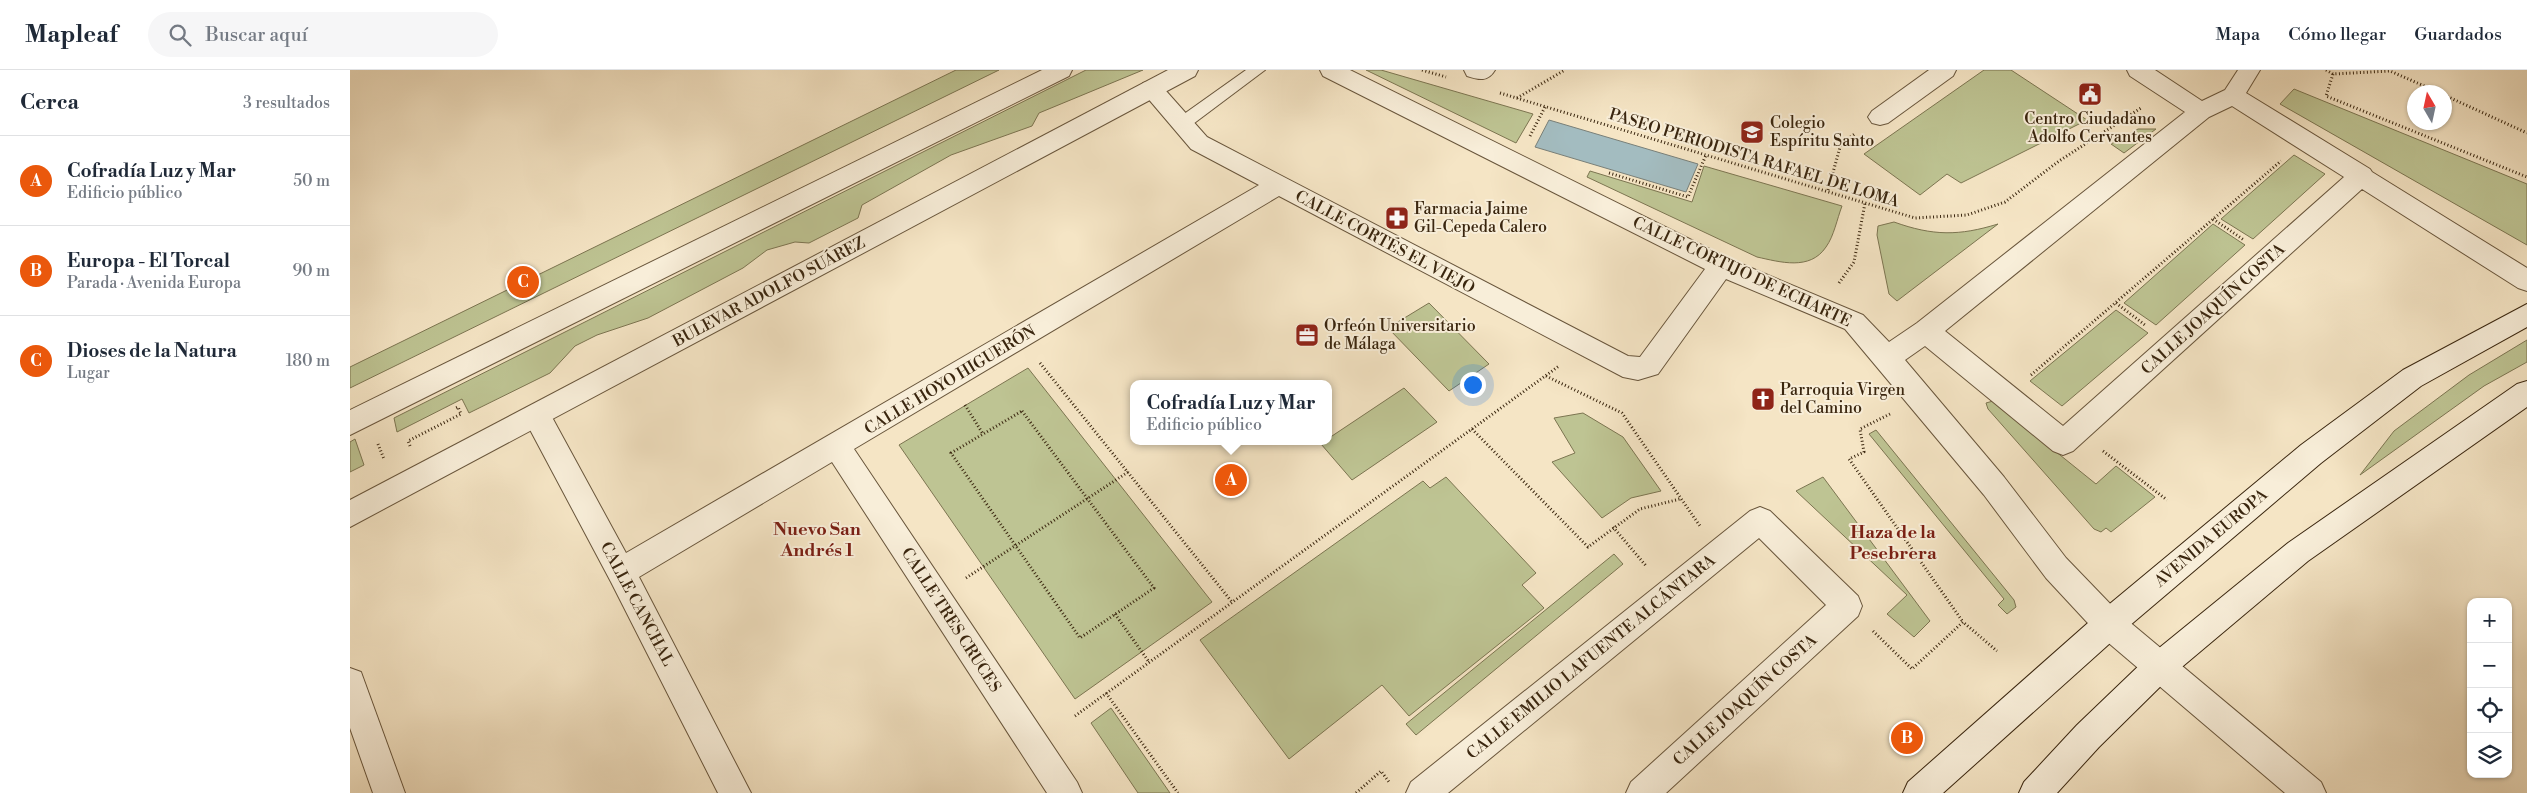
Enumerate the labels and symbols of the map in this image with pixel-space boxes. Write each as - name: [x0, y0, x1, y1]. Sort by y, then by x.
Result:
- public building icon: Centro Ciudadano Adolfo Cervantes: [2077, 81, 2103, 107]
- north arrow: [2407, 85, 2452, 130]
- street label: PASEO PERIODISTA RAFAEL DE LOMA: [1606, 104, 1903, 212]
- place label: Centro Ciudadano Adolfo Cervantes: [2024, 109, 2156, 147]
- place label: Colegio Espíritu Santo: [1770, 113, 1874, 151]
- school or university icon: Colegio Espíritu Santo: [1739, 119, 1765, 145]
- street label: CALLE CORTÉS EL VIEJO: [1292, 184, 1479, 298]
- place label: Farmacia Jaime Gil-Cepeda Calero: [1414, 199, 1547, 237]
- pharmacy icon: Farmacia Jaime Gil-Cepeda Calero: [1384, 205, 1410, 231]
- street label: CALLE CORTIJO DE ECHARTE: [1629, 212, 1855, 332]
- street label: BULEVAR ADOLFO SUÁREZ: [668, 231, 869, 352]
- street label: CALLE JOAQUÍN COSTA: [2136, 237, 2290, 379]
- pin: C: [507, 263, 539, 301]
- place label: Orfeón Universitario de Málaga: [1324, 316, 1476, 354]
- street label: CALLE HOYO HIGUERÓN: [860, 319, 1039, 439]
- office icon: Orfeón Universitario de Málaga: [1294, 322, 1320, 348]
- your location: [1460, 372, 1486, 398]
- place label: Parroquia Virgen del Camino: [1780, 380, 1906, 418]
- church icon: Parroquia Virgen del Camino: [1750, 386, 1776, 412]
- pin: A: [1215, 461, 1247, 499]
- street label: AVENIDA EUROPA: [2149, 484, 2273, 592]
- district label: Nuevo San Andrés 1: [773, 518, 861, 562]
- district label: Haza de la Pesebrera: [1849, 521, 1937, 565]
- street label: CALLE CANCHAL: [596, 539, 678, 670]
- street label: CALLE TRES CRUCES: [897, 544, 1005, 696]
- street label: CALLE EMILIO LAFUENTE ALCÁNTARA: [1461, 548, 1720, 764]
- street label: CALLE JOAQUÍN COSTA: [1668, 628, 1822, 770]
- pin: B: [1891, 719, 1923, 757]

